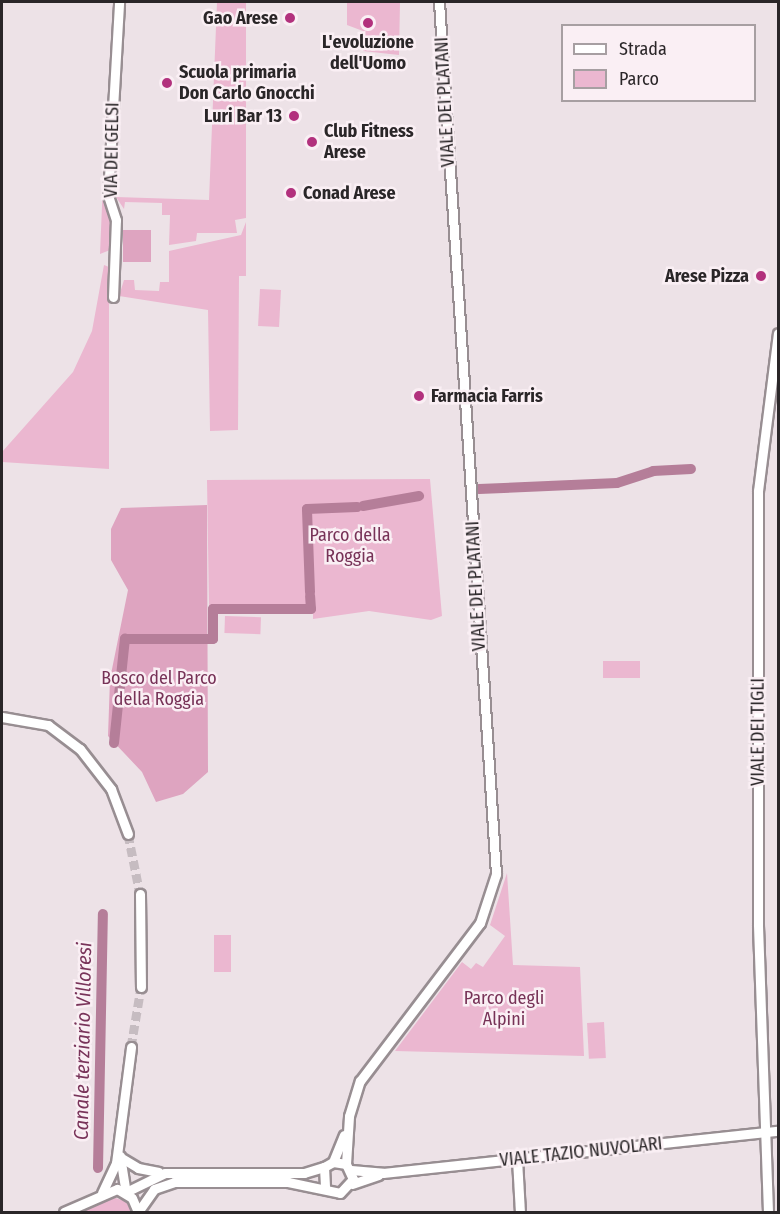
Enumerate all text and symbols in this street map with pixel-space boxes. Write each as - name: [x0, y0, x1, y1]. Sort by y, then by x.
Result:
- place label: Gao Arese: [203, 7, 278, 29]
- marker: Gao Arese: [283, 11, 297, 25]
- marker: L'evoluzione dell'Uomo: [361, 16, 375, 30]
- legend: [561, 24, 756, 102]
- place label: L'evoluzione dell'Uomo: [322, 32, 414, 74]
- street label: VIALE DEI PLATANI: [431, 36, 459, 168]
- text: Strada: [619, 38, 667, 60]
- place label: Scuola primaria Don Carlo Gnocchi: [179, 62, 315, 104]
- text: Parco: [619, 68, 659, 90]
- marker: Scuola primaria Don Carlo Gnocchi: [160, 76, 174, 90]
- street label: VIA DEI GELSI: [100, 102, 124, 198]
- place label: Luri Bar 13: [204, 105, 282, 127]
- marker: Luri Bar 13: [287, 109, 301, 123]
- place label: Club Fitness Arese: [324, 121, 414, 164]
- marker: Club Fitness Arese: [305, 135, 319, 149]
- place label: Conad Arese: [303, 182, 396, 204]
- marker: Conad Arese: [284, 186, 298, 200]
- place label: Arese Pizza: [665, 265, 749, 287]
- marker: Arese Pizza: [754, 269, 768, 283]
- place label: Farmacia Farris: [431, 385, 543, 407]
- marker: Farmacia Farris: [412, 389, 426, 403]
- street label: VIALE DEI PLATANI: [462, 520, 490, 652]
- park label: Parco della Roggia: [310, 525, 390, 568]
- park label: Bosco del Parco della Roggia: [101, 668, 217, 710]
- street label: VIALE DEI TIGLI: [747, 678, 769, 786]
- water label: Canale terziario Villoresi: [69, 942, 97, 1140]
- park label: Parco degli Alpini: [464, 988, 544, 1030]
- street label: VIALE TAZIO NUVOLARI: [499, 1133, 663, 1171]

